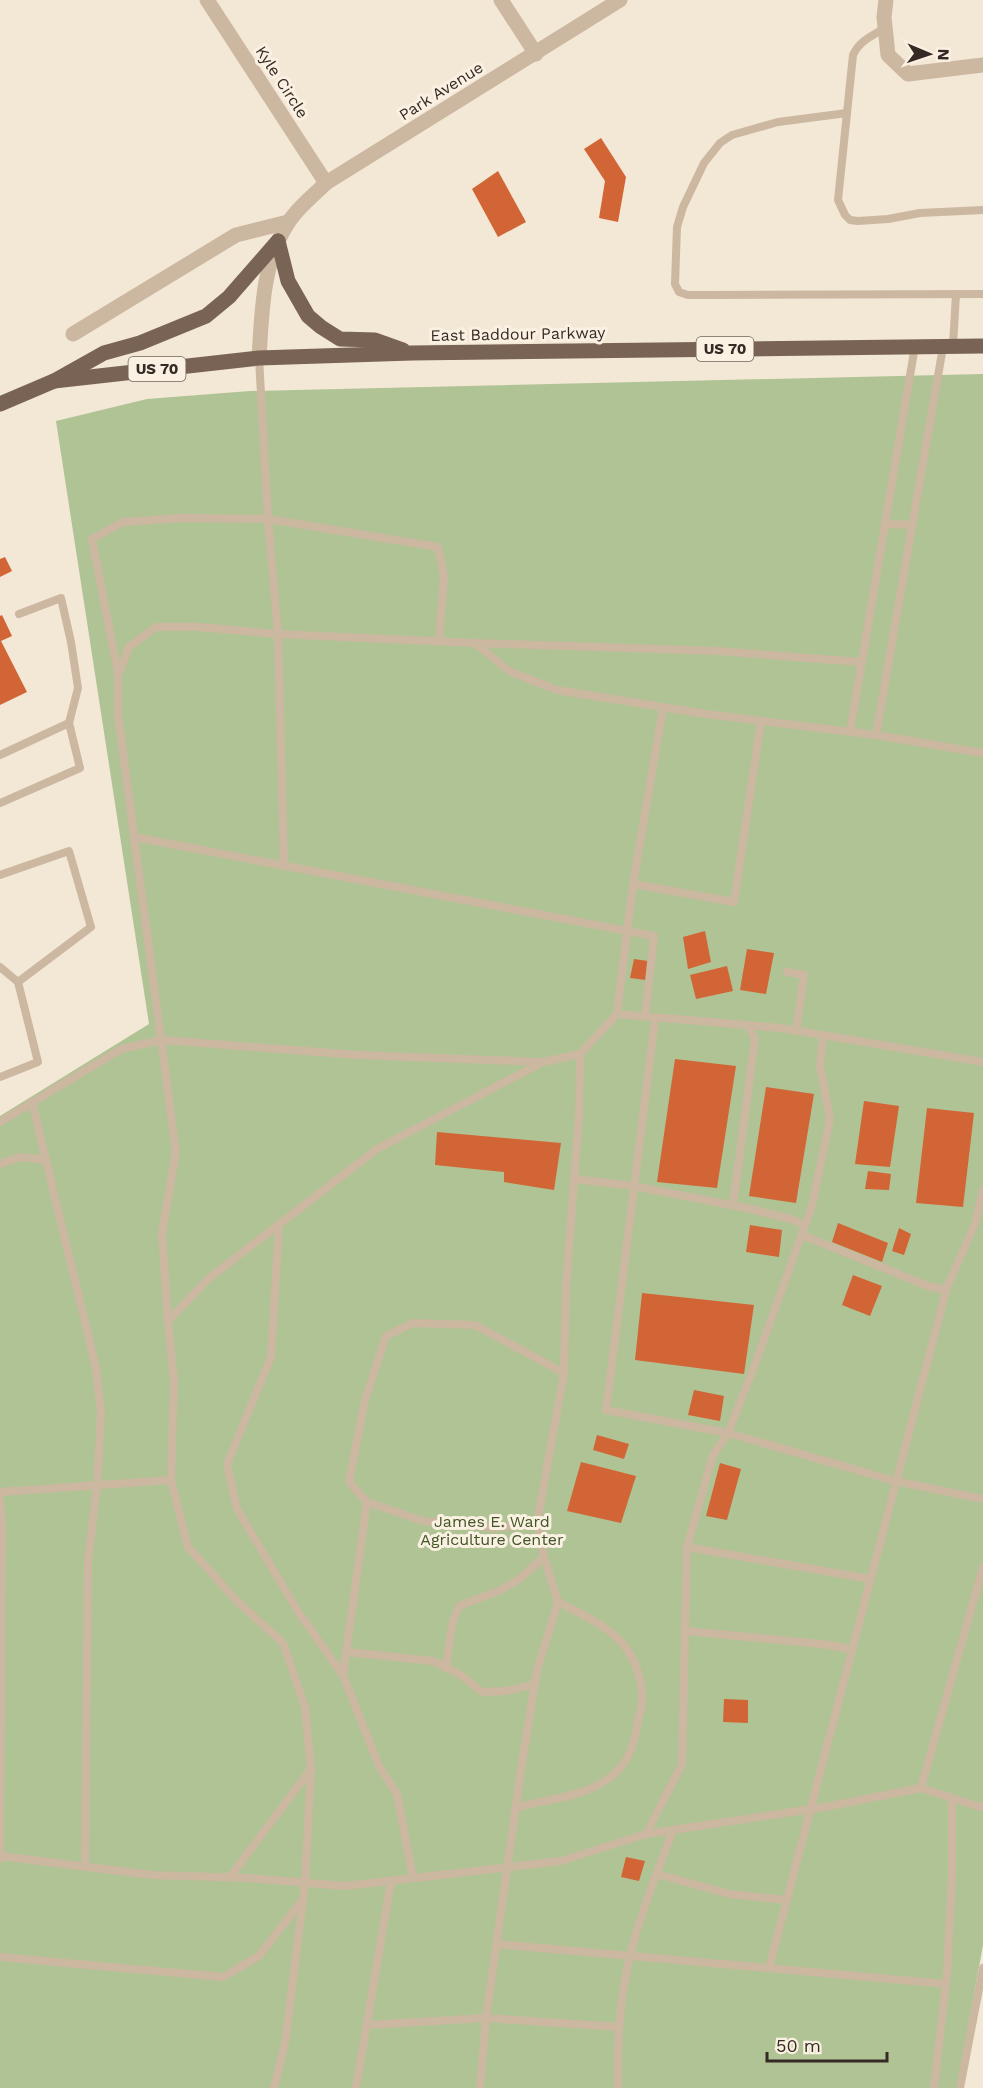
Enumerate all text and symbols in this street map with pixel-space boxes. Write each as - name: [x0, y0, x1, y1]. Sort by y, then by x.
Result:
- north arrow: [899, 24, 959, 84]
- street label: Kyle Circle: [252, 42, 312, 122]
- text: N: [934, 48, 953, 61]
- street label: Park Avenue: [395, 58, 487, 124]
- street label: East Baddour Parkway: [430, 323, 606, 345]
- road number: US 70: [696, 337, 754, 361]
- road number: US 70: [128, 357, 186, 381]
- park label: James E. Ward Agriculture Center: [420, 1512, 564, 1549]
- scale bar: [767, 2025, 887, 2063]
- text: 50 m: [776, 2035, 821, 2056]

